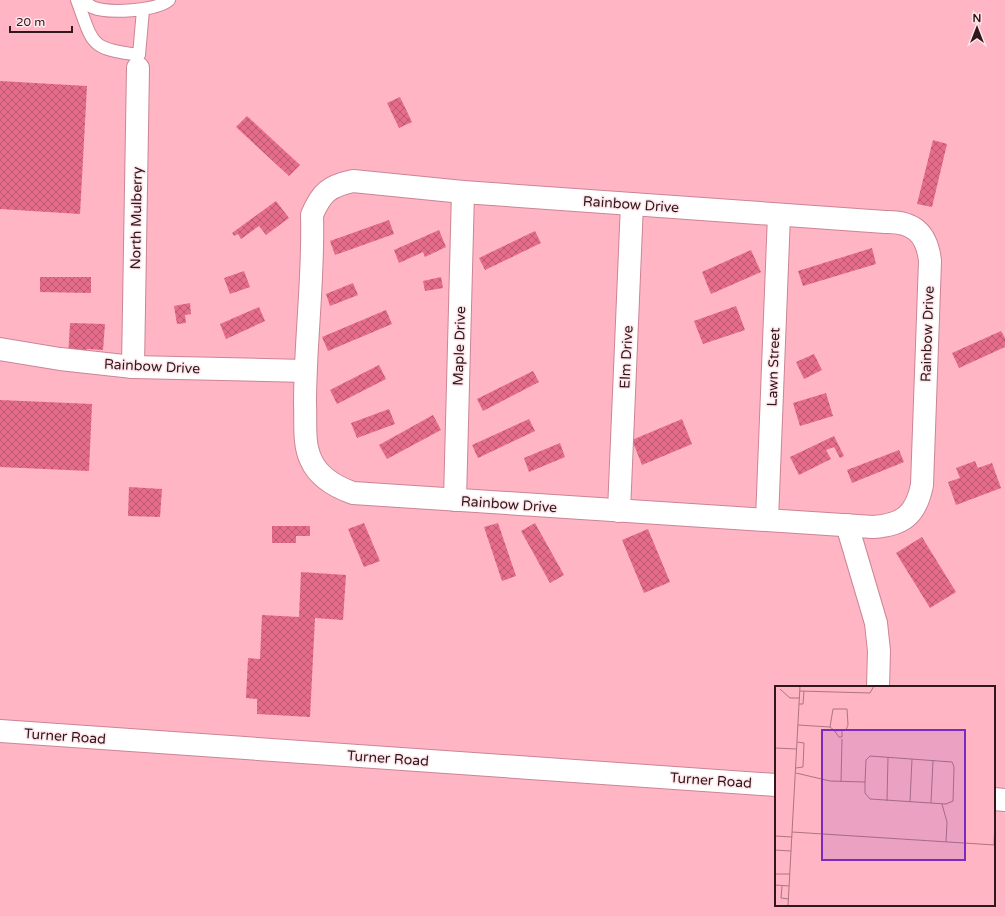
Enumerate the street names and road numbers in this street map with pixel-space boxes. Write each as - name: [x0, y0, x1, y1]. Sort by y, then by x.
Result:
- street label: North Mulberry: [127, 166, 146, 270]
- street label: Rainbow Drive: [582, 193, 680, 216]
- street label: Rainbow Drive: [917, 286, 938, 382]
- street label: Maple Drive: [450, 306, 469, 386]
- street label: Elm Drive: [616, 325, 637, 389]
- street label: Lawn Street: [764, 327, 783, 407]
- street label: Rainbow Drive: [103, 355, 201, 378]
- street label: Rainbow Drive: [460, 493, 558, 516]
- street label: Turner Road: [23, 725, 107, 748]
- street label: Turner Road: [346, 747, 430, 770]
- street label: Turner Road: [669, 769, 753, 792]

